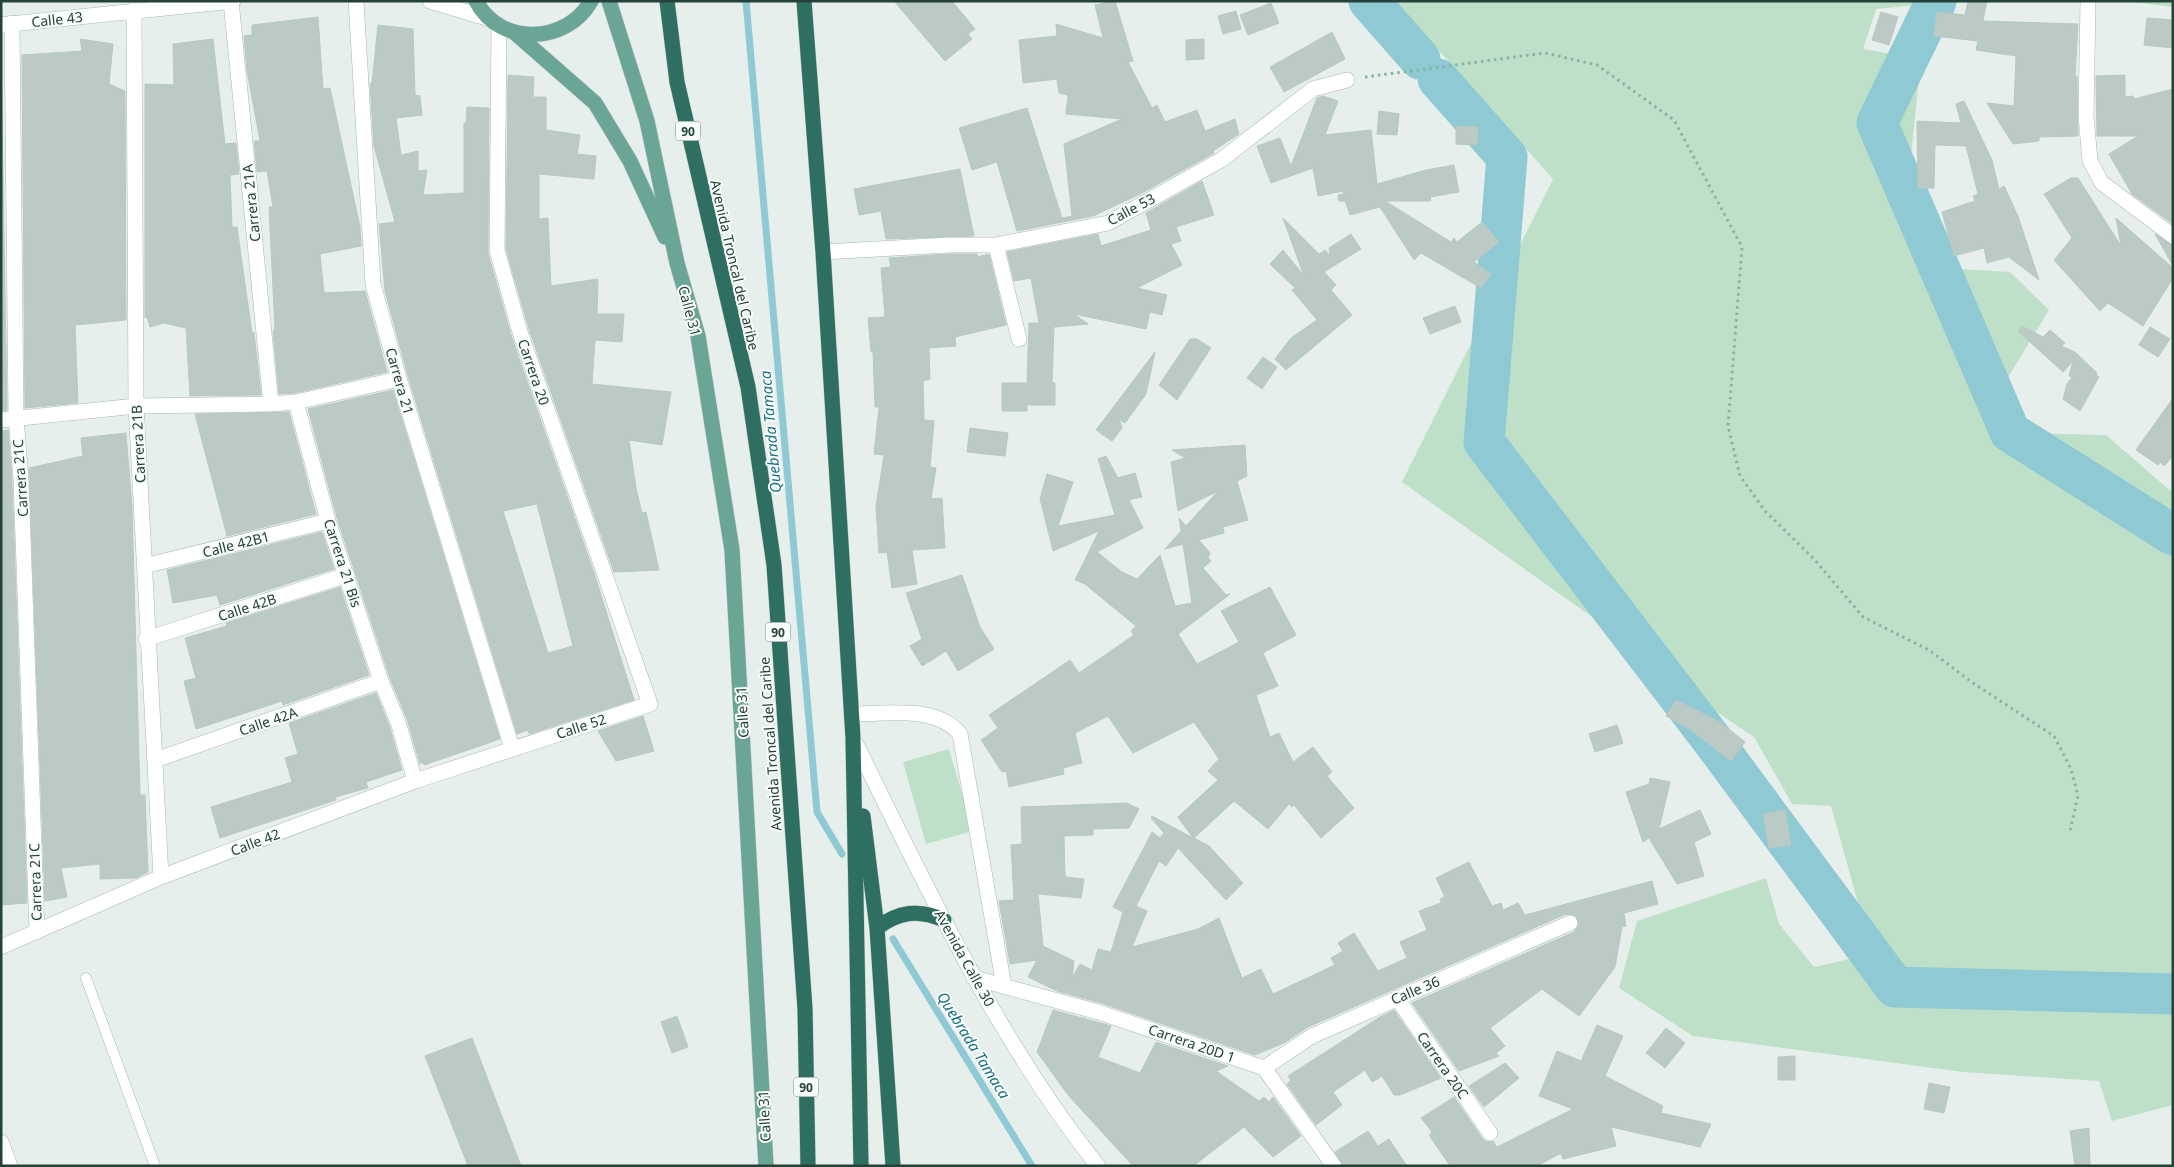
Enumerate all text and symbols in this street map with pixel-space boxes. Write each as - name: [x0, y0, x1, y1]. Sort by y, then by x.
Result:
- street label: Calle 43: [30, 7, 84, 31]
- road number: 90: [676, 122, 700, 140]
- street label: Carrera 21A: [237, 163, 265, 243]
- street label: Avenida Troncal del Caribe: [706, 178, 764, 352]
- street label: Calle 53: [1104, 189, 1158, 229]
- street label: Calle 31: [674, 284, 706, 338]
- street label: Carrera 20: [514, 336, 554, 408]
- street label: Carrera 21: [381, 345, 419, 417]
- water label: Quebrada Tamaca: [755, 370, 785, 494]
- street label: Carrera 21B: [126, 405, 150, 483]
- street label: Carrera 21C: [8, 438, 32, 517]
- street label: Carrera 21 Bis: [320, 516, 366, 610]
- street label: Calle 42B1: [200, 526, 272, 562]
- street label: Calle 42B: [215, 589, 279, 625]
- road number: 90: [766, 622, 790, 642]
- street label: Avenida Troncal del Caribe: [754, 656, 786, 832]
- street label: Calle 31: [731, 686, 753, 738]
- street label: Calle 42A: [236, 702, 300, 740]
- street label: Calle 52: [554, 709, 608, 743]
- street label: Calle 42: [228, 824, 282, 860]
- street label: Carrera 21C: [24, 843, 46, 921]
- street label: Avenida Calle 30: [931, 906, 999, 1010]
- street label: Calle 36: [1388, 971, 1442, 1009]
- water label: Quebrada Tamaca: [933, 988, 1015, 1103]
- street label: Carrera 20D 1: [1146, 1019, 1238, 1067]
- street label: Carrera 20C: [1413, 1028, 1473, 1102]
- road number: 90: [794, 1078, 818, 1096]
- street label: Calle 31: [753, 1090, 775, 1142]

